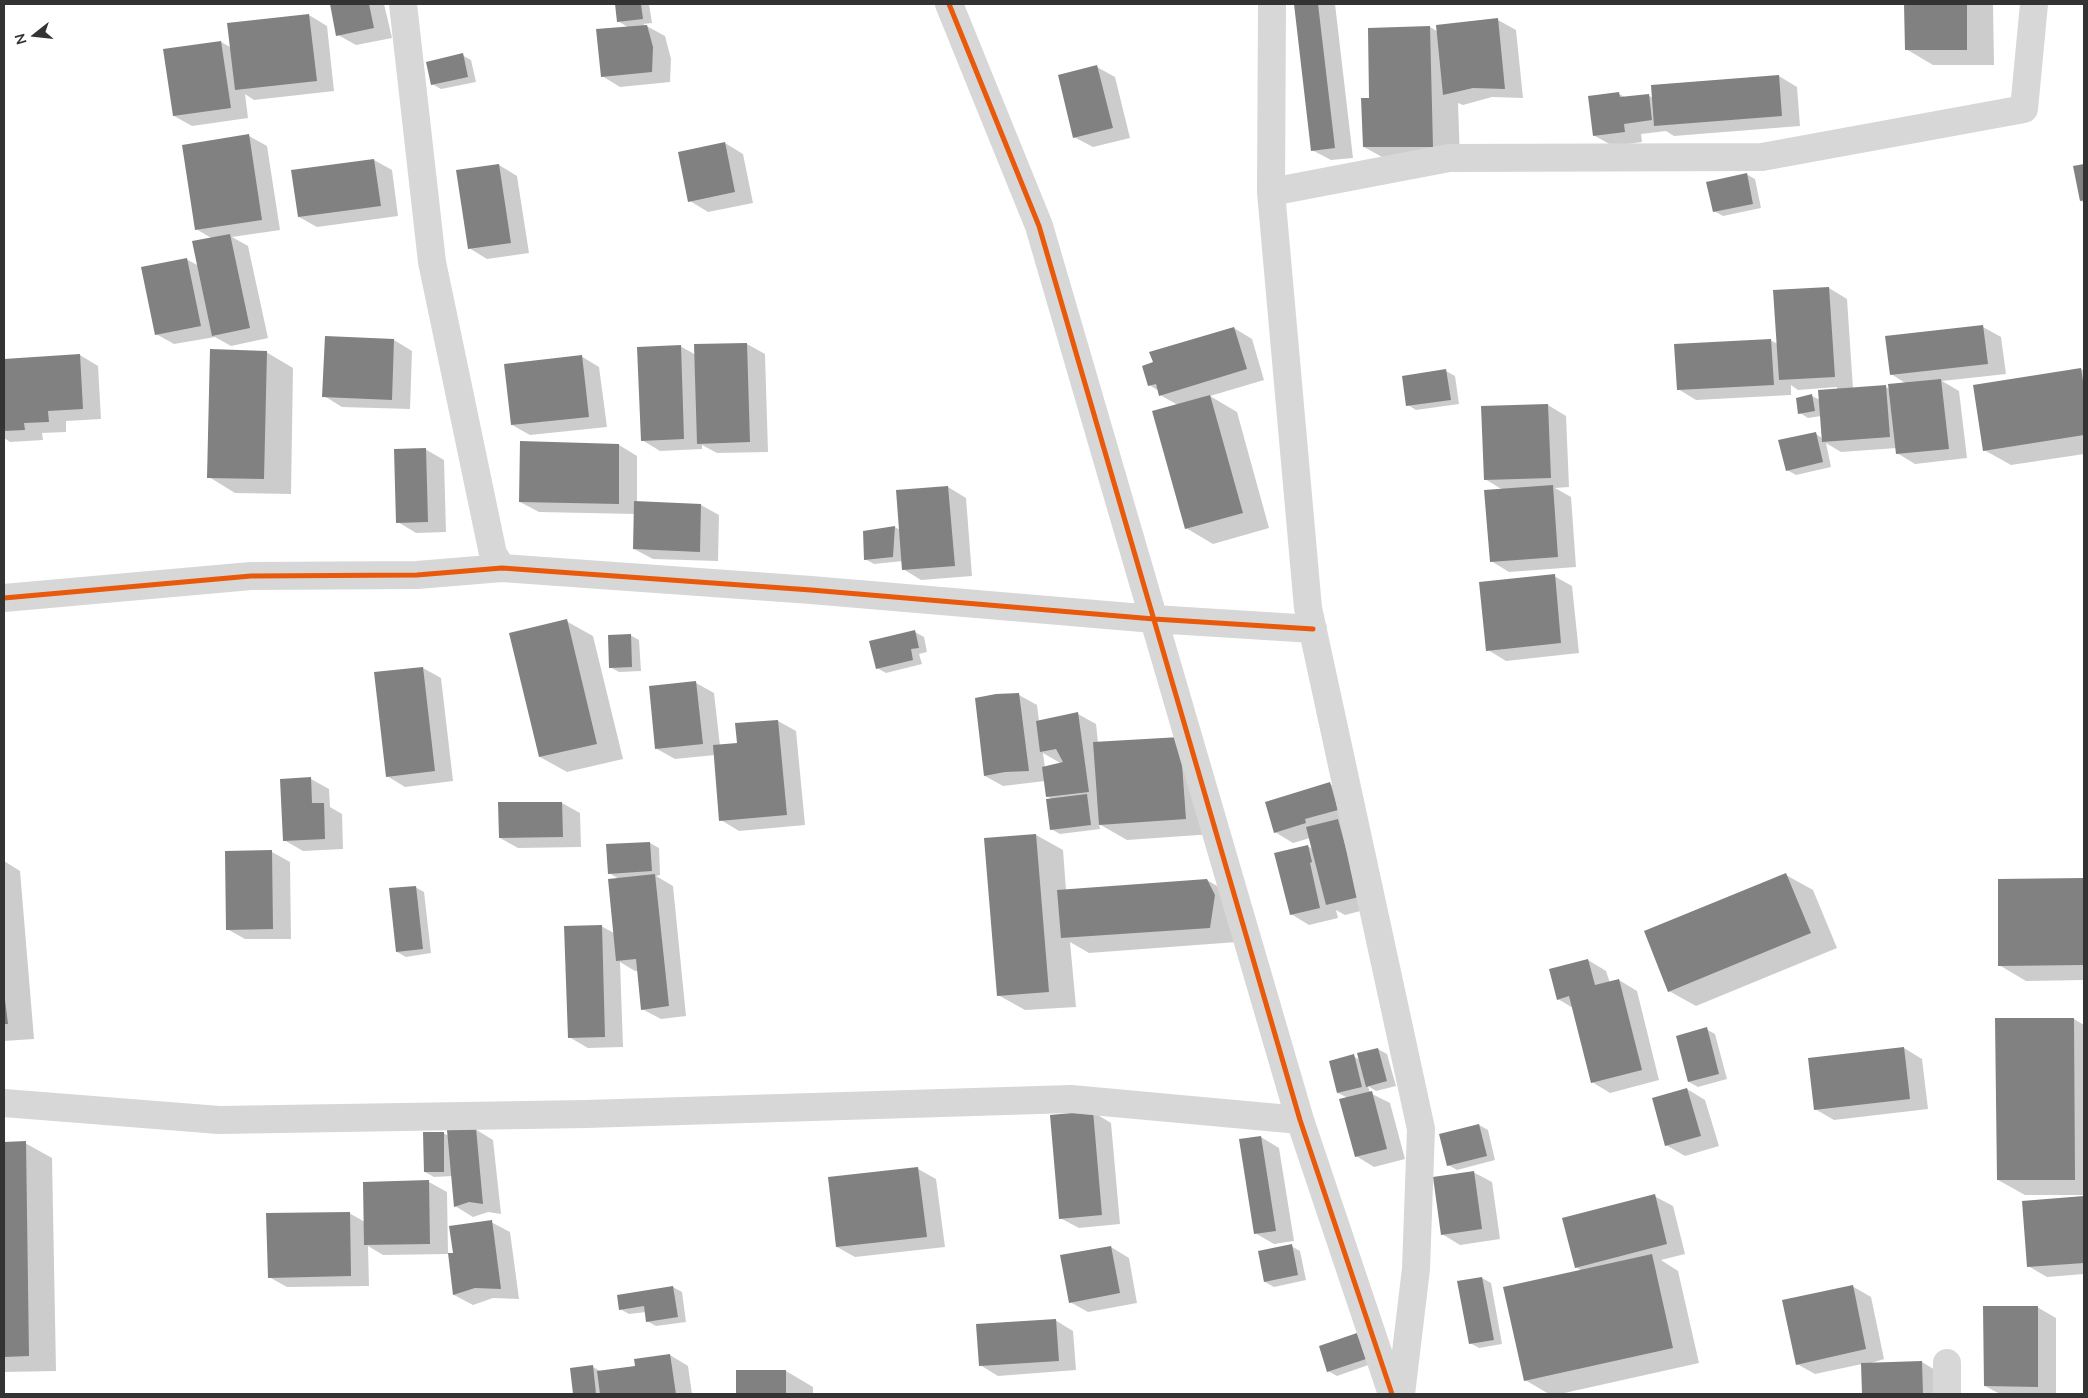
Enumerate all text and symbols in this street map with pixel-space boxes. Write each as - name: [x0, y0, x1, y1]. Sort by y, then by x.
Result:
- north arrow: [10, 10, 60, 60]
- text: N: [10, 32, 31, 47]

